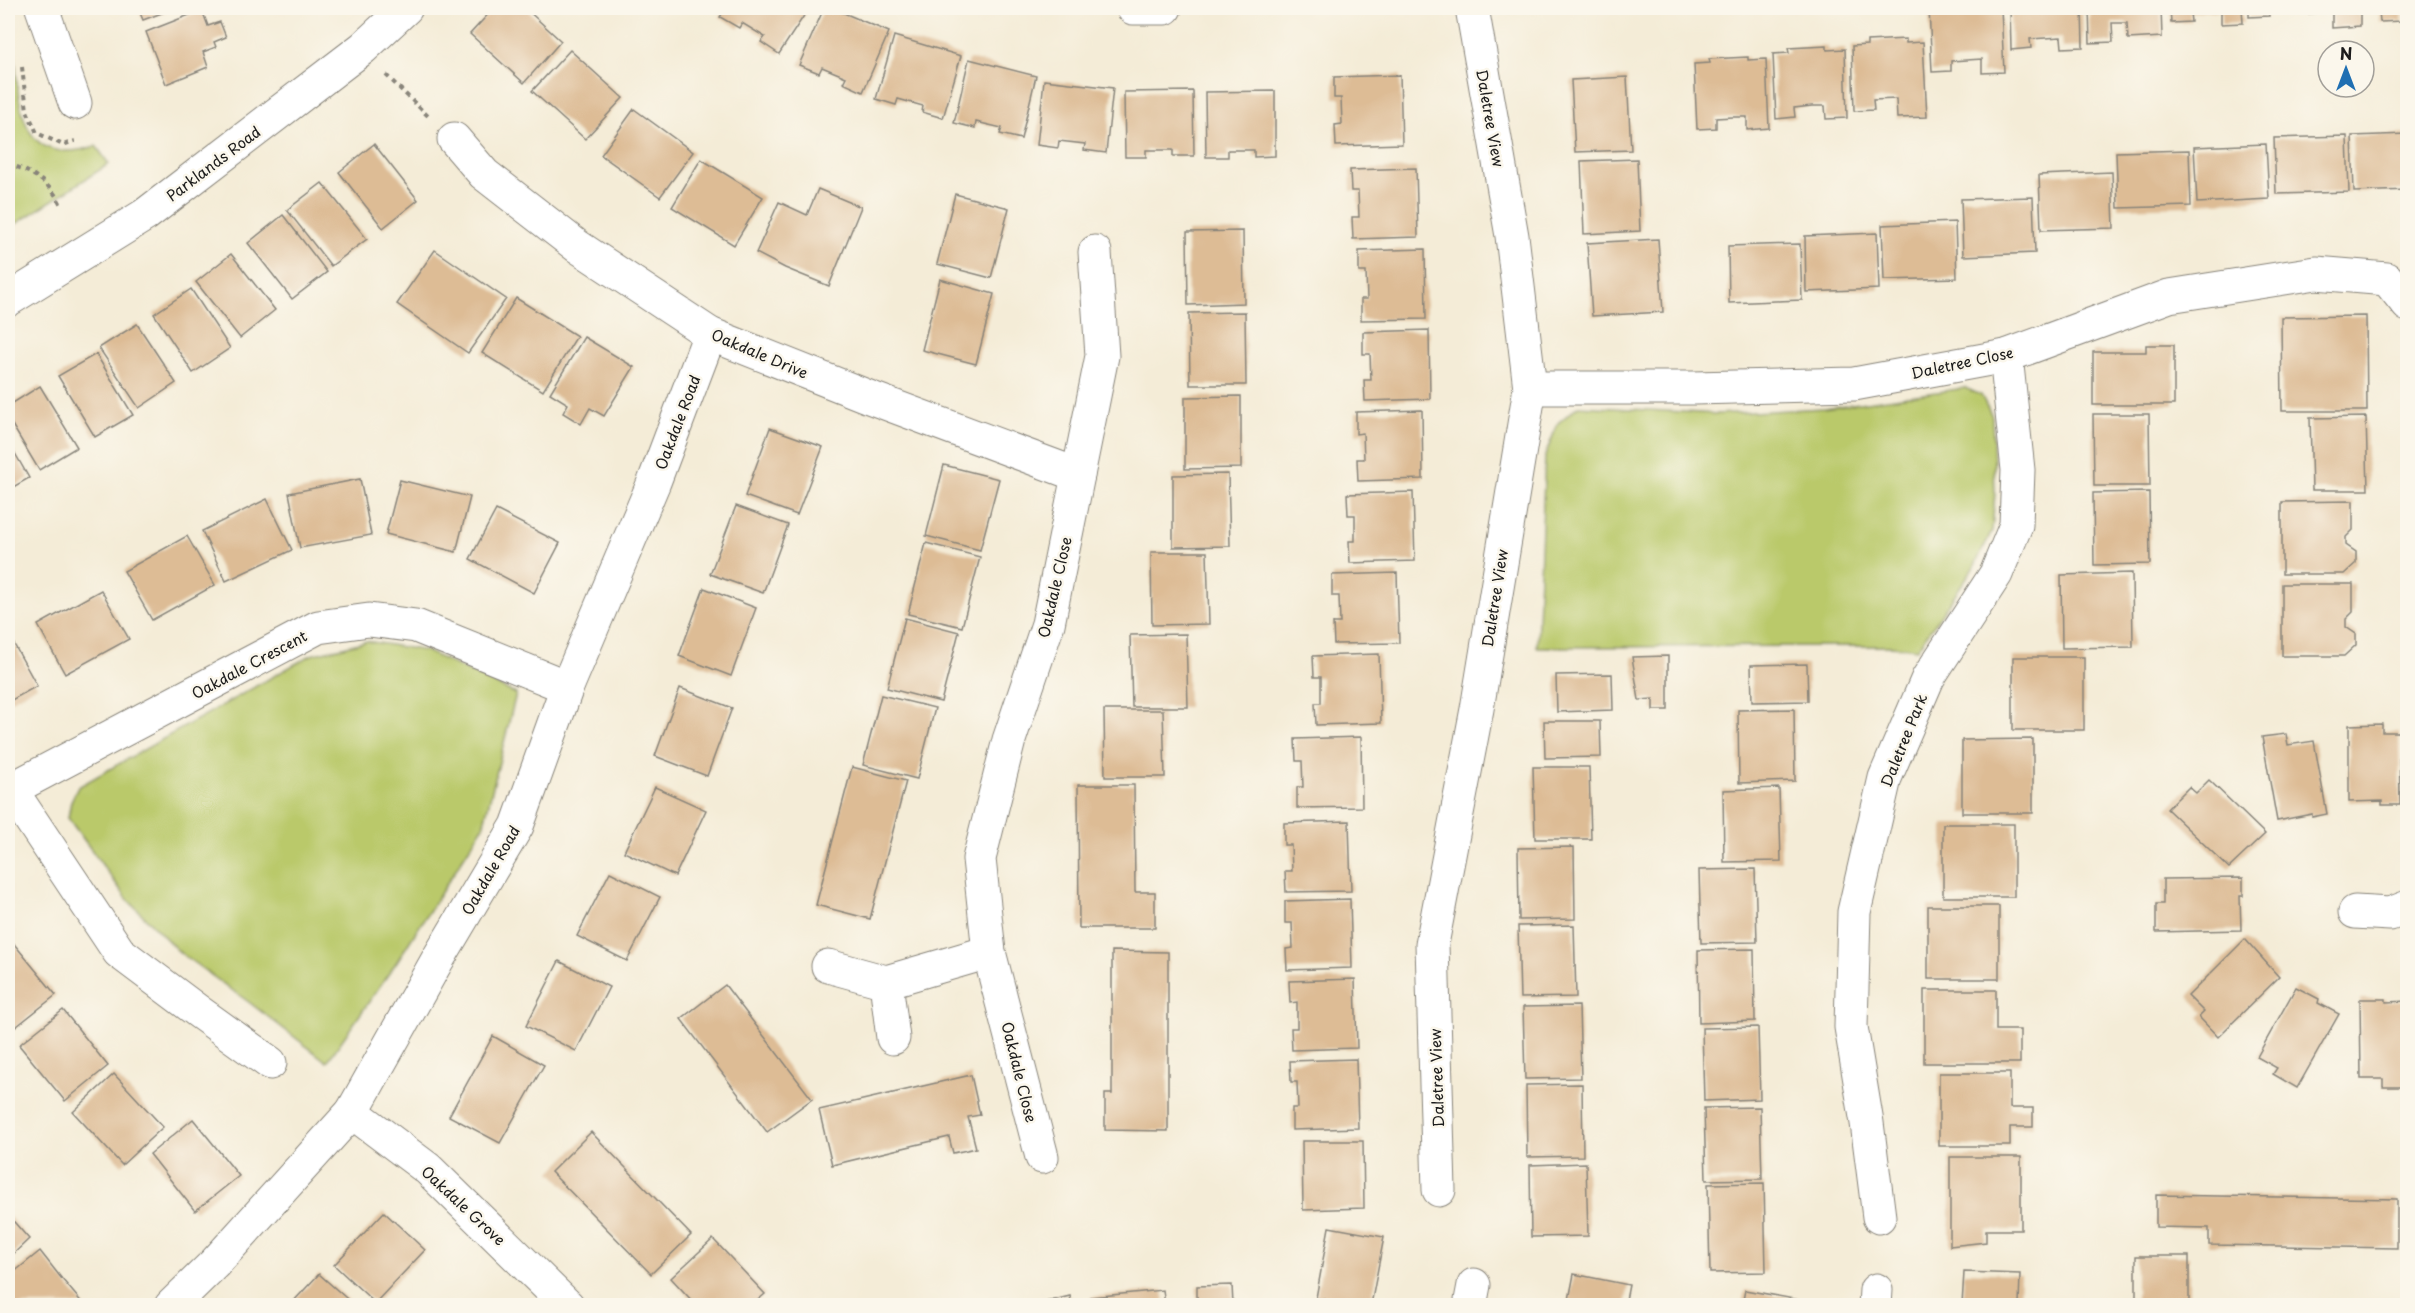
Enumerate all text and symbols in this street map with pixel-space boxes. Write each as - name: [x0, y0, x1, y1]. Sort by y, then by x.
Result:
- north arrow: [2316, 39, 2376, 99]
- text: N: [2340, 41, 2352, 65]
- street label: Daletree View: [1471, 67, 1511, 169]
- street label: Parklands Road: [161, 120, 265, 206]
- street label: Oakdale Drive: [708, 322, 812, 384]
- street label: Daletree Close: [1909, 340, 2015, 384]
- street label: Oakdale Road: [648, 371, 706, 473]
- street label: Oakdale Close: [1031, 534, 1077, 640]
- street label: Daletree View: [1475, 547, 1513, 649]
- street label: Oakdale Crescent: [187, 624, 311, 704]
- street label: Daletree Park: [1874, 690, 1932, 790]
- street label: Oakdale Road: [455, 821, 525, 919]
- street label: Oakdale Close: [996, 1019, 1044, 1125]
- street label: Daletree View: [1423, 1028, 1449, 1128]
- street label: Oakdale Grove: [417, 1160, 511, 1250]

